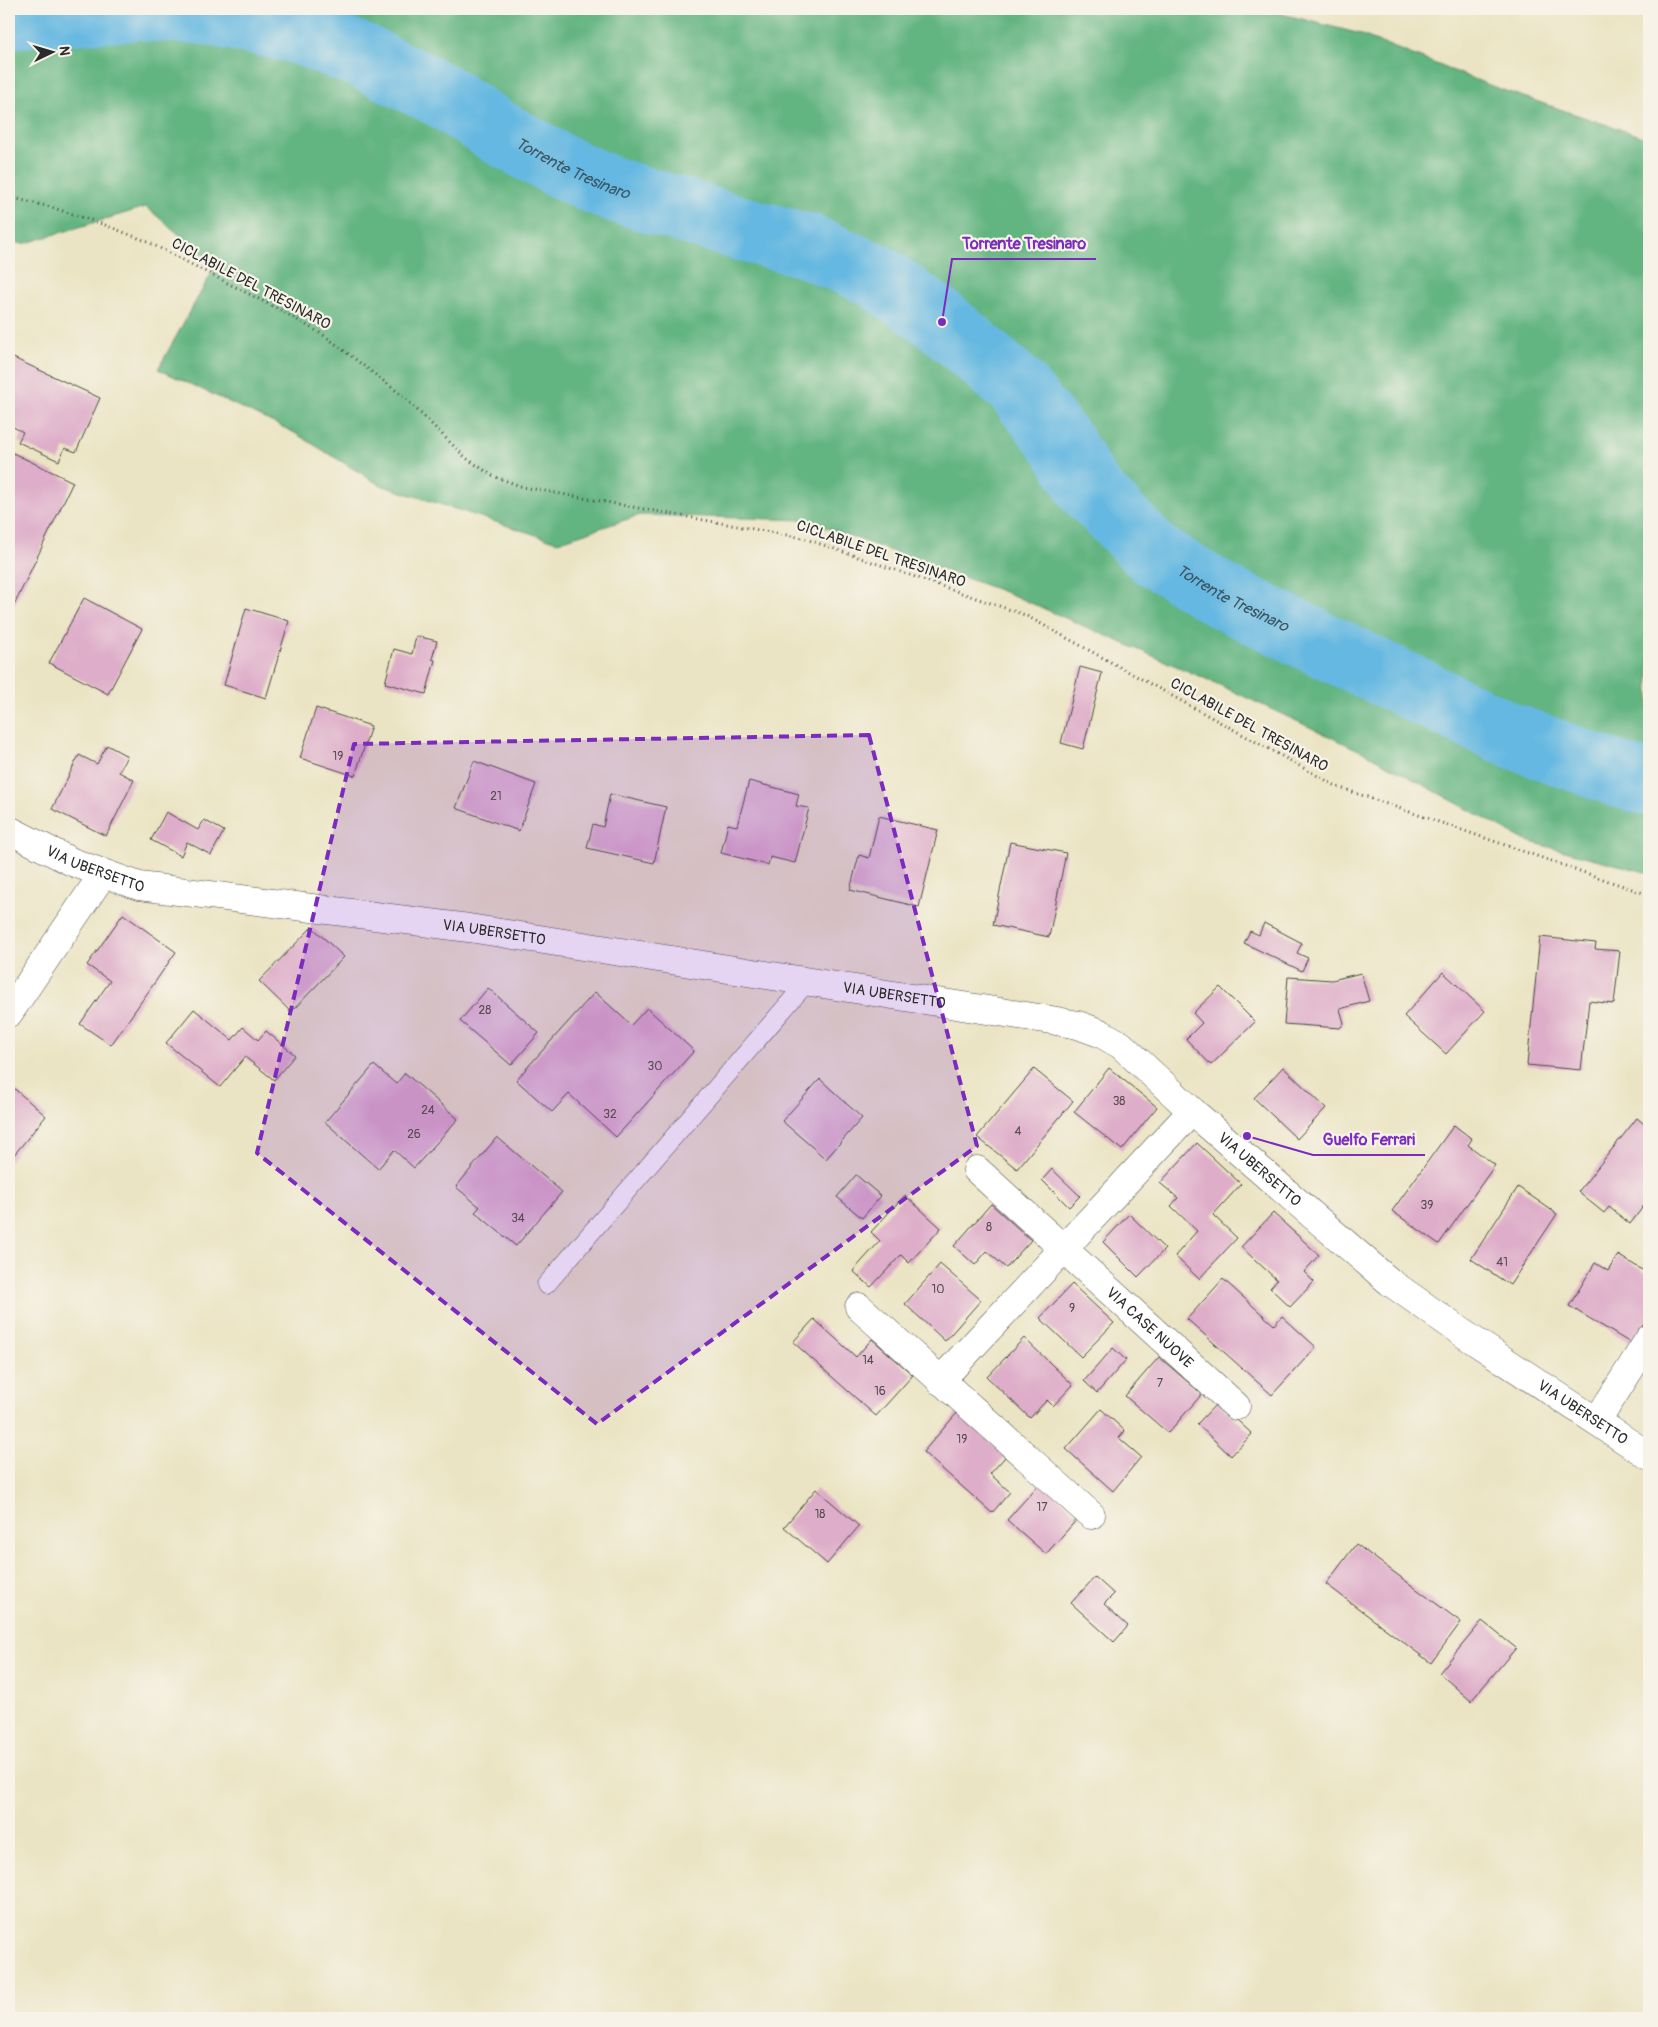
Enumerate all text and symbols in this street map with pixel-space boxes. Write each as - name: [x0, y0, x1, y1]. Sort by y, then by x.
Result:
- north arrow: [28, 28, 78, 78]
- text: N: [56, 45, 73, 56]
- water label: Torrente Tresinaro: [512, 133, 633, 204]
- callout: Torrente Tresinaro: [952, 228, 1096, 259]
- street label: CICLABILE DEL TRESINARO: [168, 234, 334, 334]
- text: Torrente Tresinaro: [961, 234, 1086, 254]
- street label: CICLABILE DEL TRESINARO: [794, 516, 968, 592]
- water label: Torrente Tresinaro: [1173, 560, 1293, 637]
- street label: CICLABILE DEL TRESINARO: [1167, 674, 1331, 776]
- house number: 19: [333, 749, 343, 764]
- house number: 21: [490, 789, 502, 804]
- street label: VIA UBERSETTO: [43, 841, 145, 896]
- street label: VIA UBERSETTO: [442, 915, 547, 949]
- street label: VIA UBERSETTO: [841, 978, 947, 1013]
- house number: 28: [479, 1003, 491, 1018]
- house number: 30: [648, 1059, 662, 1074]
- house number: 38: [1113, 1094, 1125, 1109]
- house number: 24: [421, 1103, 435, 1118]
- house number: 32: [603, 1107, 617, 1122]
- house number: 4: [1015, 1124, 1022, 1139]
- callout: Guelfo Ferrari: [1313, 1124, 1425, 1155]
- house number: 26: [407, 1127, 421, 1142]
- street label: VIA UBERSETTO: [1214, 1128, 1305, 1211]
- text: Guelfo Ferrari: [1323, 1130, 1415, 1150]
- house number: 39: [1421, 1198, 1433, 1213]
- house number: 34: [511, 1211, 525, 1226]
- house number: 8: [986, 1220, 992, 1235]
- house number: 41: [1496, 1255, 1508, 1270]
- house number: 10: [932, 1282, 944, 1297]
- street label: VIA CASE NUOVE: [1102, 1283, 1198, 1372]
- house number: 9: [1069, 1301, 1075, 1316]
- house number: 14: [862, 1353, 874, 1368]
- house number: 7: [1157, 1376, 1164, 1391]
- street label: VIA UBERSETTO: [1534, 1376, 1631, 1449]
- house number: 16: [874, 1384, 886, 1399]
- house number: 19: [957, 1432, 967, 1447]
- house number: 17: [1036, 1500, 1048, 1515]
- house number: 18: [815, 1507, 825, 1522]

